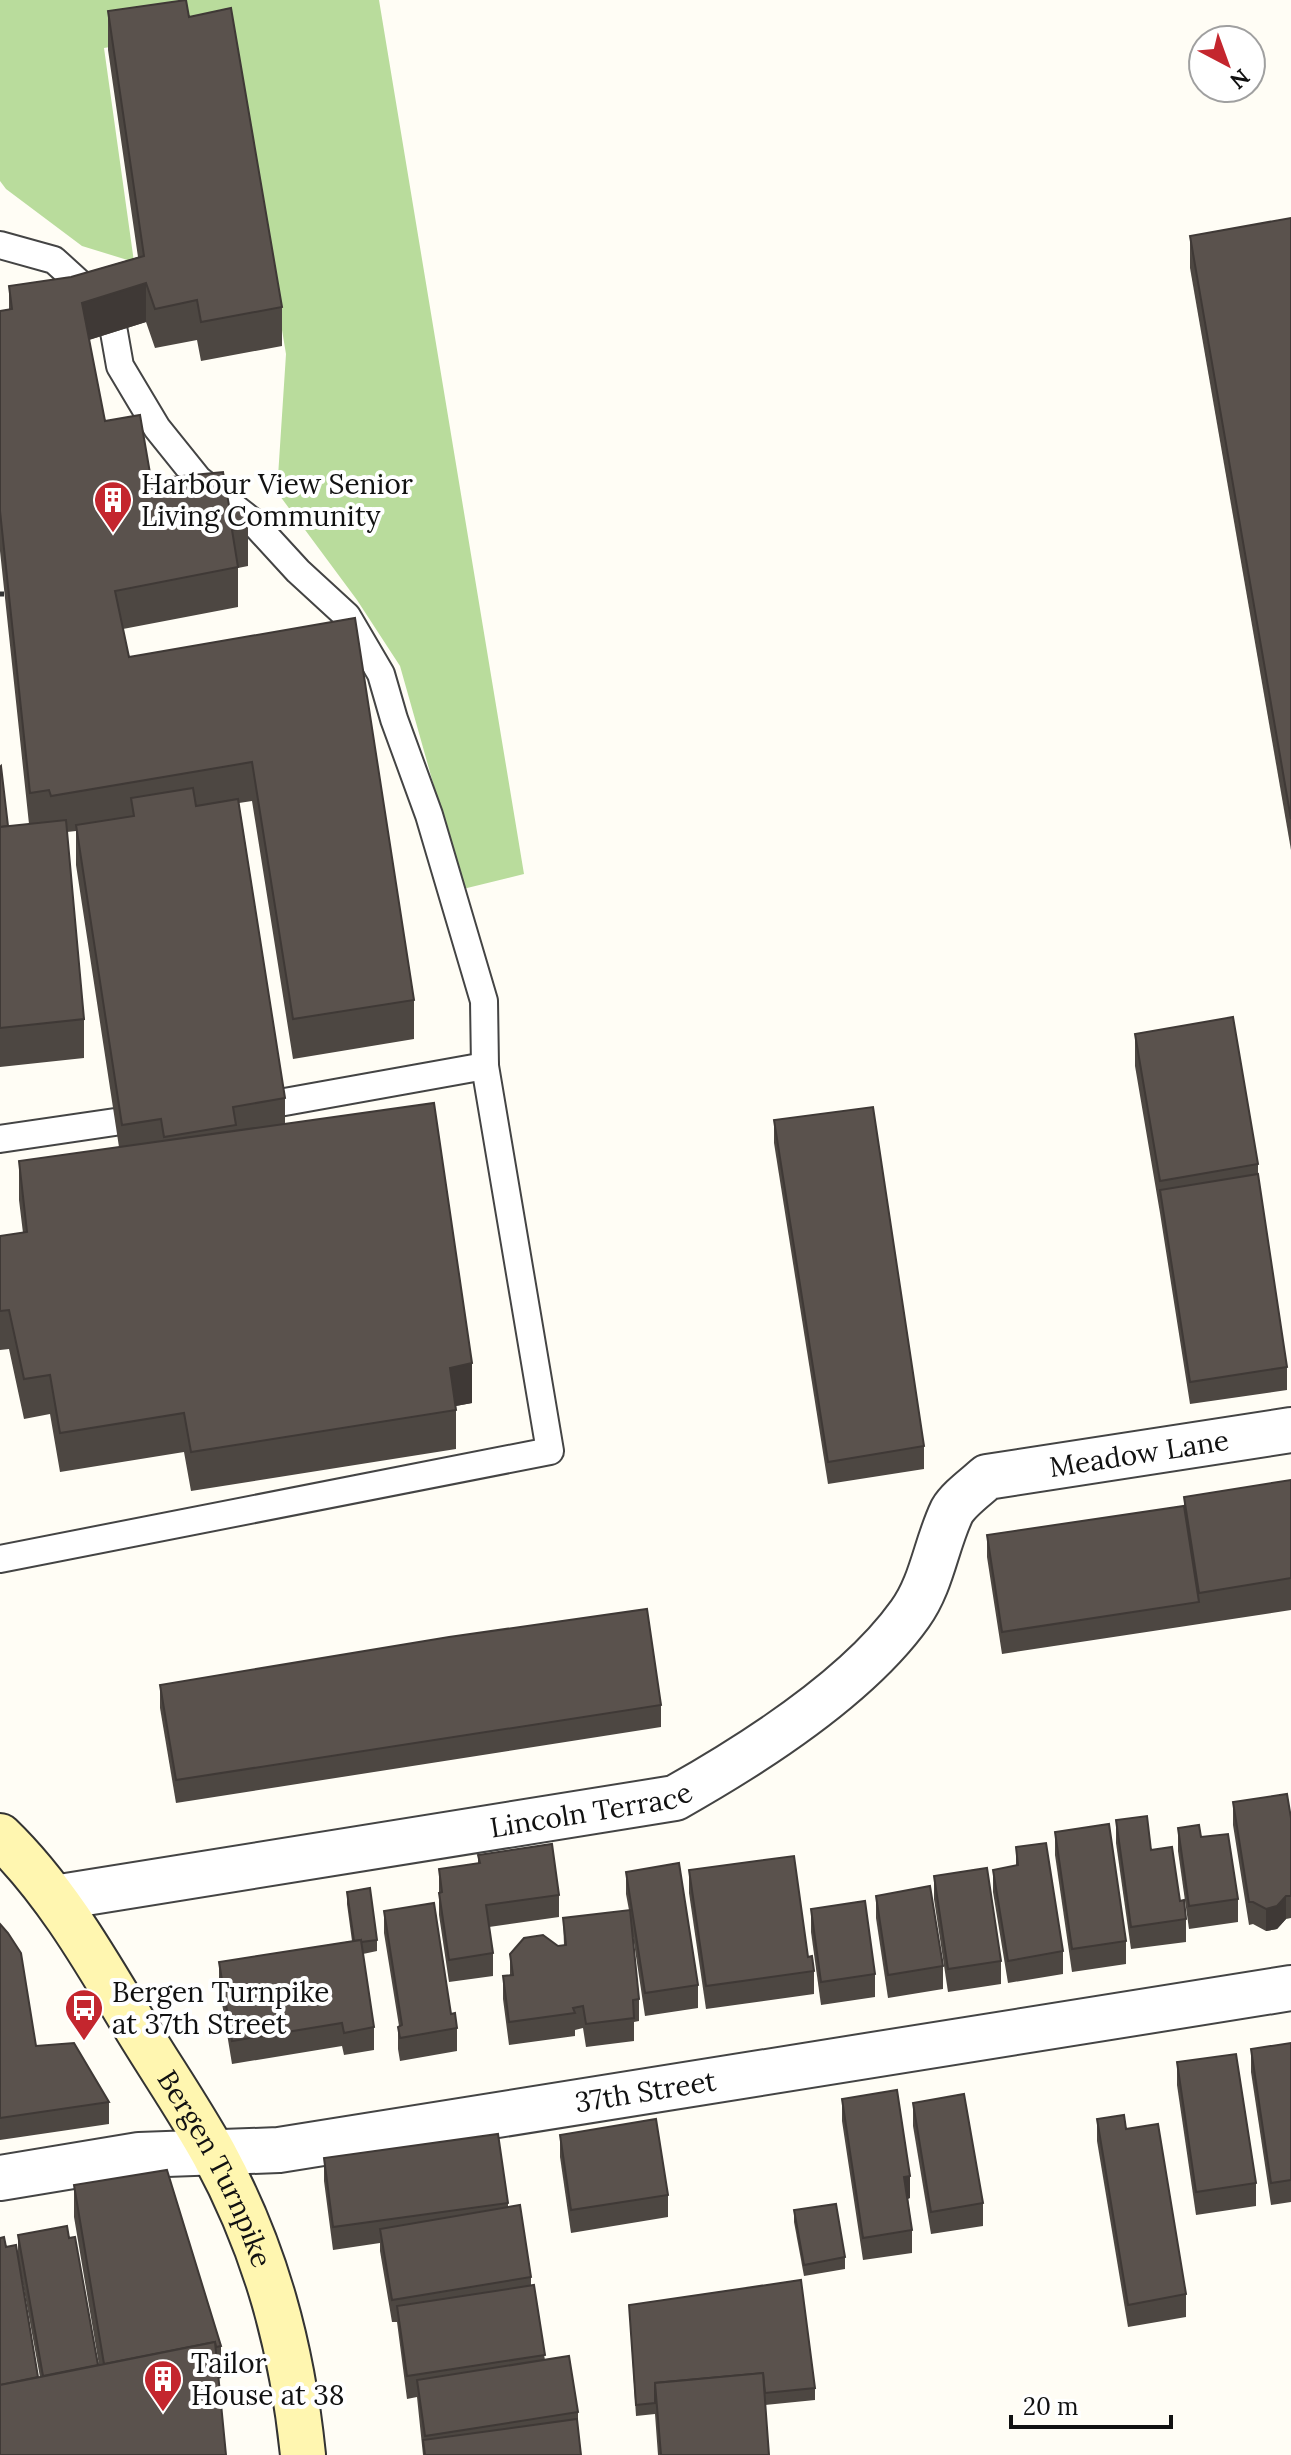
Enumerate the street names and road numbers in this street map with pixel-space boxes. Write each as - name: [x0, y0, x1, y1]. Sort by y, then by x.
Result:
- street label: Meadow Lane: [1047, 1422, 1231, 1485]
- street label: Lincoln Terrace: [487, 1774, 699, 1846]
- street label: 37th Street: [572, 2062, 719, 2120]
- street label: Bergen Turnpike: [149, 2063, 280, 2272]

